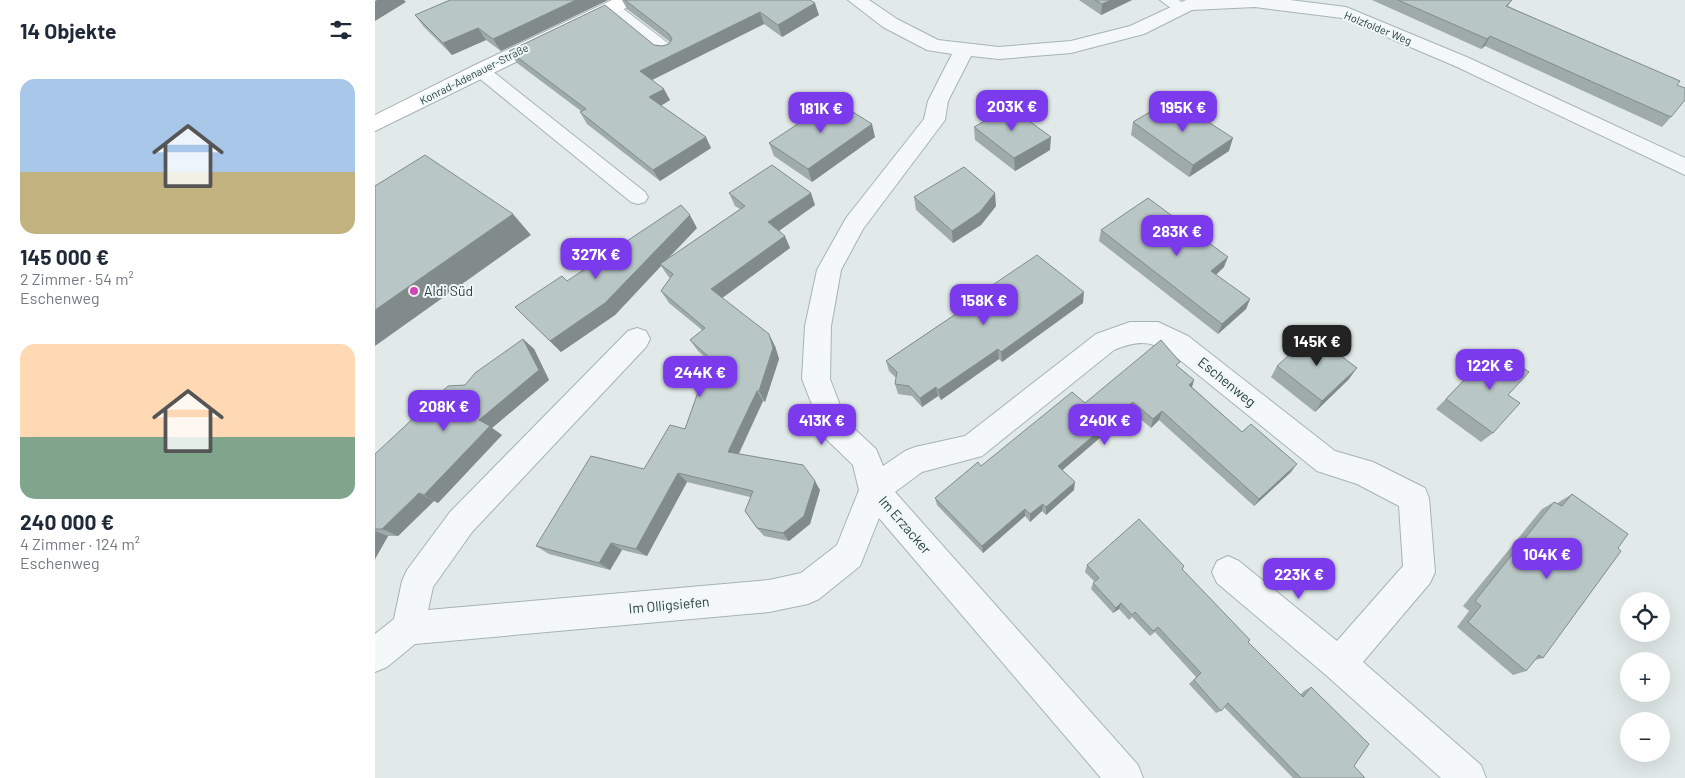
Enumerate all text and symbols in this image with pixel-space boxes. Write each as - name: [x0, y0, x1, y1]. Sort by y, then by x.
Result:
- street label: Holzfolder Weg: [1343, 8, 1414, 47]
- icon: filters: [327, 16, 355, 44]
- text: 14 Objekte: [20, 18, 117, 43]
- street label: Konrad-Adenauer-Straße: [417, 40, 530, 107]
- pin: 203K €: [971, 90, 1053, 132]
- pin: 195K €: [1142, 90, 1224, 133]
- pin: 181K €: [780, 92, 862, 134]
- text: 203K €: [987, 96, 1037, 115]
- text: 195K €: [1160, 97, 1206, 116]
- text: 181K €: [799, 98, 843, 117]
- icon: home: [143, 111, 233, 201]
- pin: 283K €: [1136, 214, 1218, 257]
- text: 283K €: [1152, 221, 1202, 240]
- pin: 327K €: [555, 238, 637, 280]
- text: 145 000 €: [20, 244, 109, 269]
- text: 327K €: [572, 244, 620, 263]
- text: 2 Zimmer · 54 m²: [20, 269, 134, 288]
- place label: Aldi Süd: [424, 282, 473, 299]
- pin: 158K €: [943, 284, 1025, 326]
- marker: Aldi Süd: [408, 285, 420, 297]
- text: Eschenweg: [20, 288, 100, 307]
- text: 158K €: [961, 290, 1007, 309]
- pin: 145K €: [1276, 324, 1358, 367]
- text: 145K €: [1293, 331, 1341, 350]
- pin: 122K €: [1449, 348, 1531, 391]
- street label: Eschenweg: [1195, 353, 1260, 410]
- text: 122K €: [1467, 355, 1513, 374]
- pin: 244K €: [659, 356, 741, 398]
- text: 244K €: [674, 362, 726, 381]
- icon: home: [143, 376, 233, 466]
- pin: 208K €: [403, 390, 485, 432]
- text: 208K €: [419, 396, 469, 415]
- pin: 413K €: [781, 404, 863, 446]
- pin: 240K €: [1064, 404, 1146, 446]
- text: 413K €: [799, 410, 845, 429]
- text: 240K €: [1079, 410, 1131, 429]
- street label: Im Erzacker: [875, 492, 935, 557]
- text: 240 000 €: [20, 509, 114, 534]
- text: 4 Zimmer · 124 m²: [20, 534, 140, 553]
- pin: 104K €: [1506, 538, 1588, 580]
- text: 104K €: [1523, 544, 1571, 563]
- text: Eschenweg: [20, 553, 100, 572]
- pin: 223K €: [1258, 558, 1340, 600]
- text: 223K €: [1274, 564, 1324, 583]
- street label: Im Olligsiefen: [628, 592, 710, 617]
- map controls: [1620, 592, 1670, 762]
- button: locate: [1620, 592, 1670, 642]
- button: +: [1620, 652, 1670, 702]
- button: −: [1620, 712, 1670, 762]

